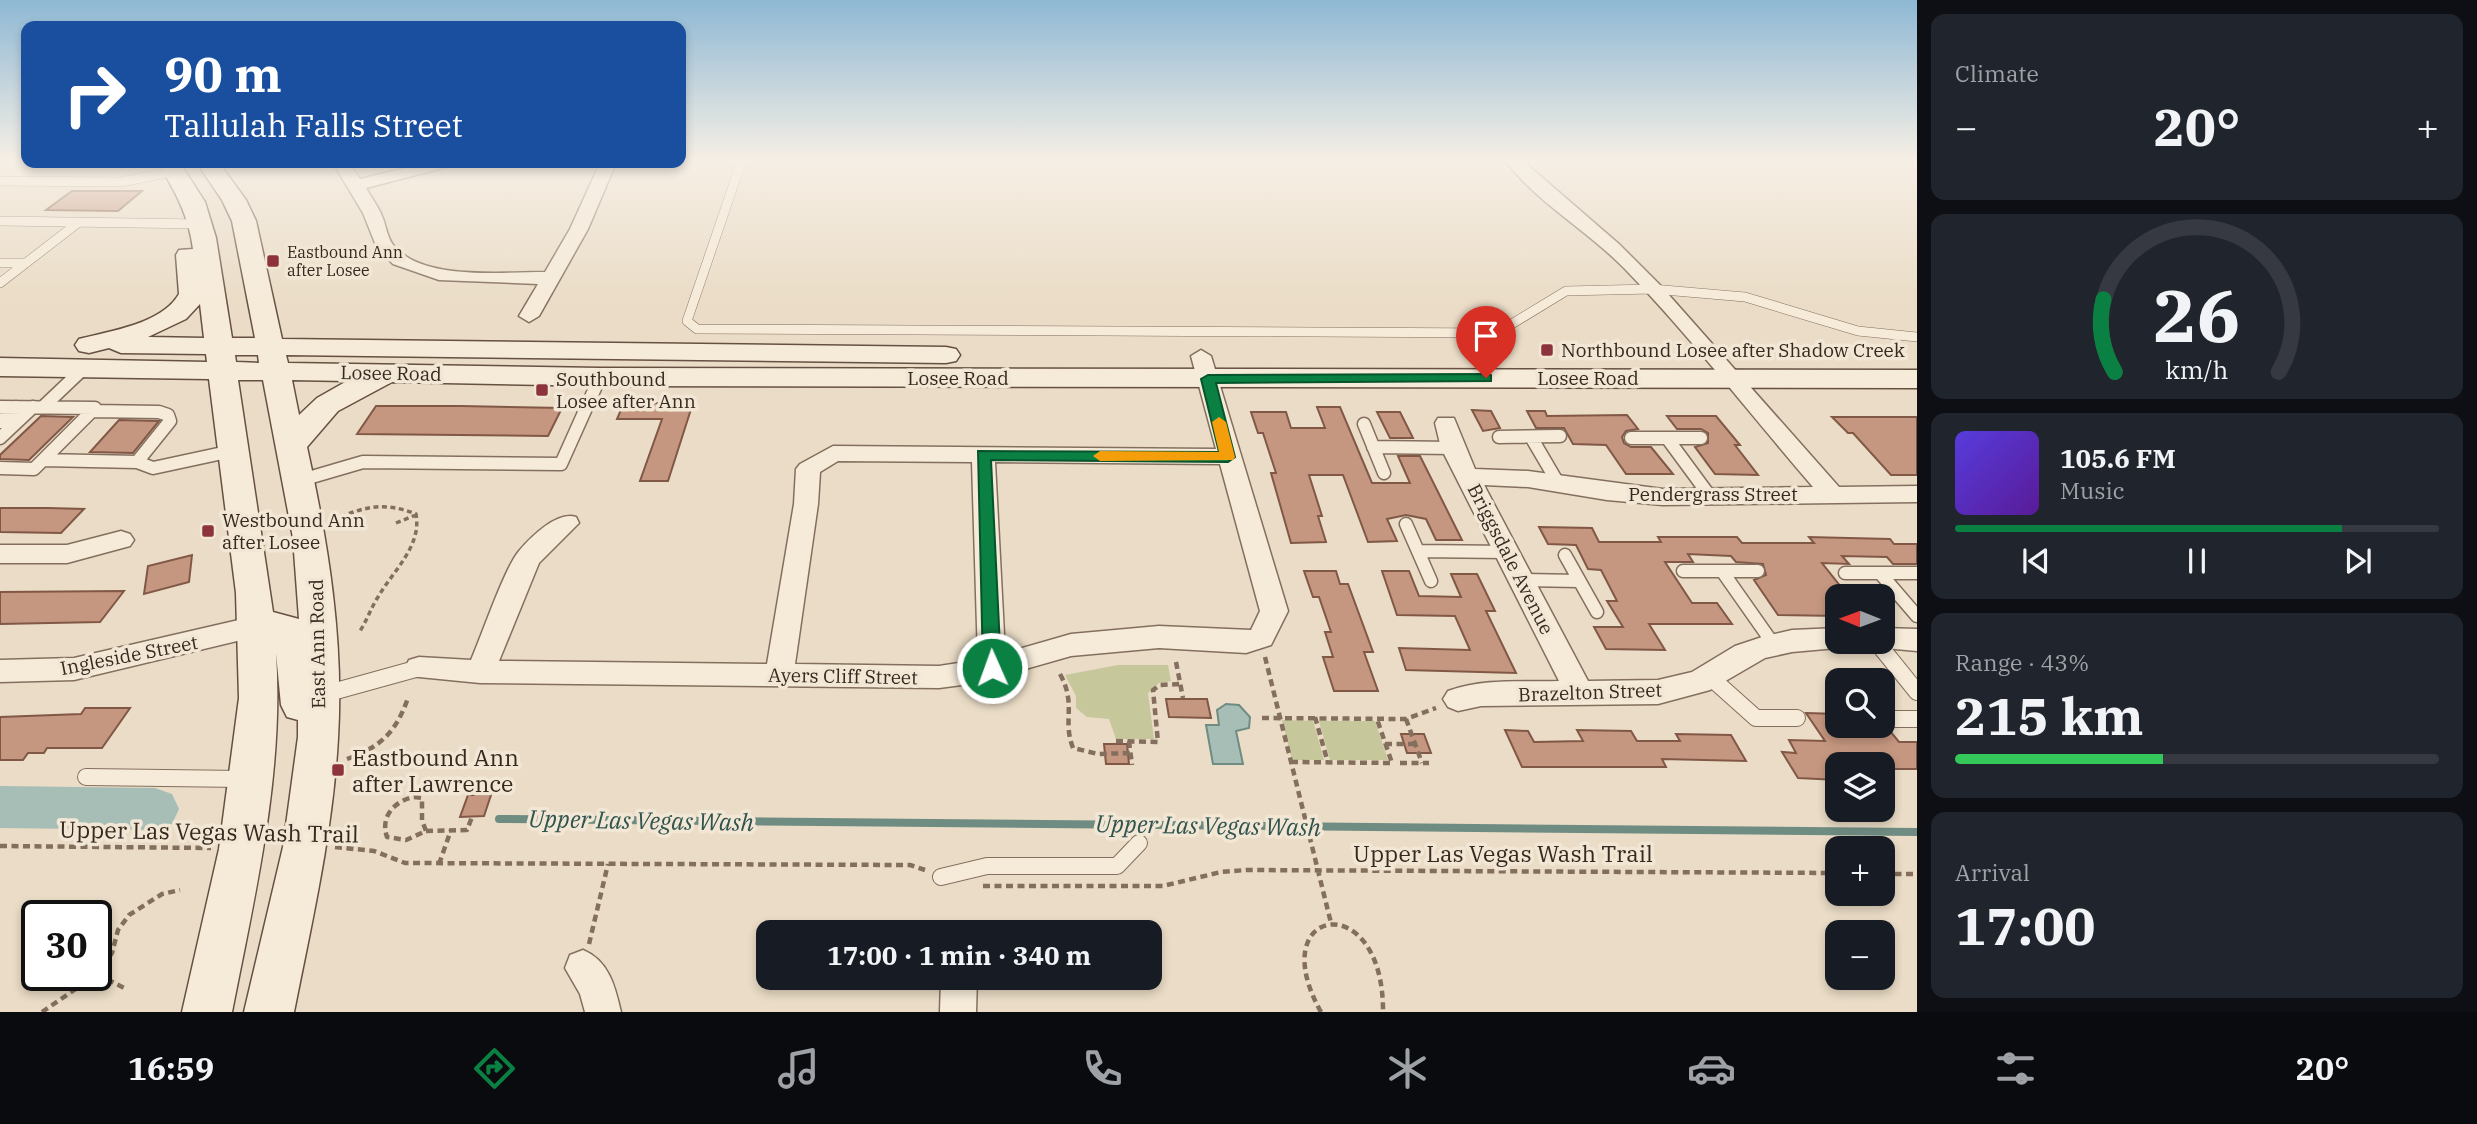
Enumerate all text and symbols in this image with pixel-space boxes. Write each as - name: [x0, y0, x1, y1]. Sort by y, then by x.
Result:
- text: 90 m: [164, 42, 282, 105]
- icon: right: [49, 49, 140, 140]
- text: Climate: [1955, 58, 2039, 88]
- text: 20°: [2154, 93, 2240, 160]
- text: −: [1955, 102, 1978, 151]
- text: +: [2416, 102, 2439, 151]
- text: Tallulah Falls Street: [164, 104, 463, 146]
- place label: Eastbound Ann after Losee: [287, 242, 403, 280]
- marker: Eastbound Ann after Losee: [265, 253, 281, 269]
- text: 26: [2153, 268, 2241, 363]
- pin: [1456, 306, 1516, 378]
- icon: arrive: [1467, 317, 1505, 355]
- place label: Northbound Losee after Shadow Creek: [1561, 338, 1905, 362]
- marker: Northbound Losee after Shadow Creek: [1539, 342, 1555, 358]
- text: km/h: [2165, 353, 2229, 386]
- street label: Losee Road: [340, 360, 442, 386]
- street label: Losee Road: [907, 366, 1009, 390]
- street label: Losee Road: [1537, 366, 1639, 390]
- place label: Southbound Losee after Ann: [556, 367, 696, 413]
- marker: Southbound Losee after Ann: [534, 382, 550, 398]
- text: 105.6 FM: [2060, 441, 2176, 475]
- text: Music: [2060, 475, 2125, 505]
- street label: Briggsdale Avenue: [1463, 480, 1559, 638]
- street label: Pendergrass Street: [1628, 482, 1798, 506]
- place label: Westbound Ann after Losee: [222, 508, 365, 554]
- marker: Westbound Ann after Losee: [200, 523, 216, 539]
- icon: previous: [2017, 542, 2055, 580]
- icon: pause: [2178, 542, 2216, 580]
- icon: next: [2339, 542, 2377, 580]
- street label: East Ann Road: [304, 579, 330, 709]
- north arrow: [1825, 584, 1895, 654]
- map controls: [1825, 584, 1895, 990]
- street label: Ingleside Street: [58, 630, 200, 680]
- position arrow: [955, 631, 1029, 705]
- text: Range · 43%: [1955, 647, 2089, 677]
- street label: Ayers Cliff Street: [768, 663, 918, 689]
- button: search: [1825, 668, 1895, 738]
- street label: Brazelton Street: [1518, 677, 1663, 707]
- text: 215 km: [1955, 682, 2144, 749]
- place label: Eastbound Ann after Lawrence: [352, 742, 519, 798]
- button: layers: [1825, 752, 1895, 822]
- marker: Eastbound Ann after Lawrence: [330, 762, 346, 778]
- water label: Upper Las Vegas Wash: [528, 802, 754, 838]
- water label: Upper Las Vegas Wash: [1095, 807, 1321, 843]
- street label: Upper Las Vegas Wash Trail: [59, 813, 359, 849]
- button: +: [1825, 836, 1895, 906]
- street label: Upper Las Vegas Wash Trail: [1353, 838, 1653, 868]
- text: Arrival: [1955, 857, 2030, 887]
- text: 17:00: [1955, 892, 2096, 959]
- speed limit sign: 30: [21, 900, 112, 991]
- button: −: [1825, 920, 1895, 990]
- text: 17:00 · 1 min · 340 m: [827, 938, 1091, 972]
- icon: directions: [470, 1044, 519, 1093]
- icon: music: [774, 1044, 823, 1093]
- icon: phone: [1078, 1044, 1127, 1093]
- icon: climate: [1383, 1044, 1432, 1093]
- icon: car: [1687, 1044, 1736, 1093]
- icon: filters: [1991, 1044, 2040, 1093]
- text: 16:59: [128, 1047, 214, 1089]
- text: 20°: [2296, 1047, 2349, 1089]

